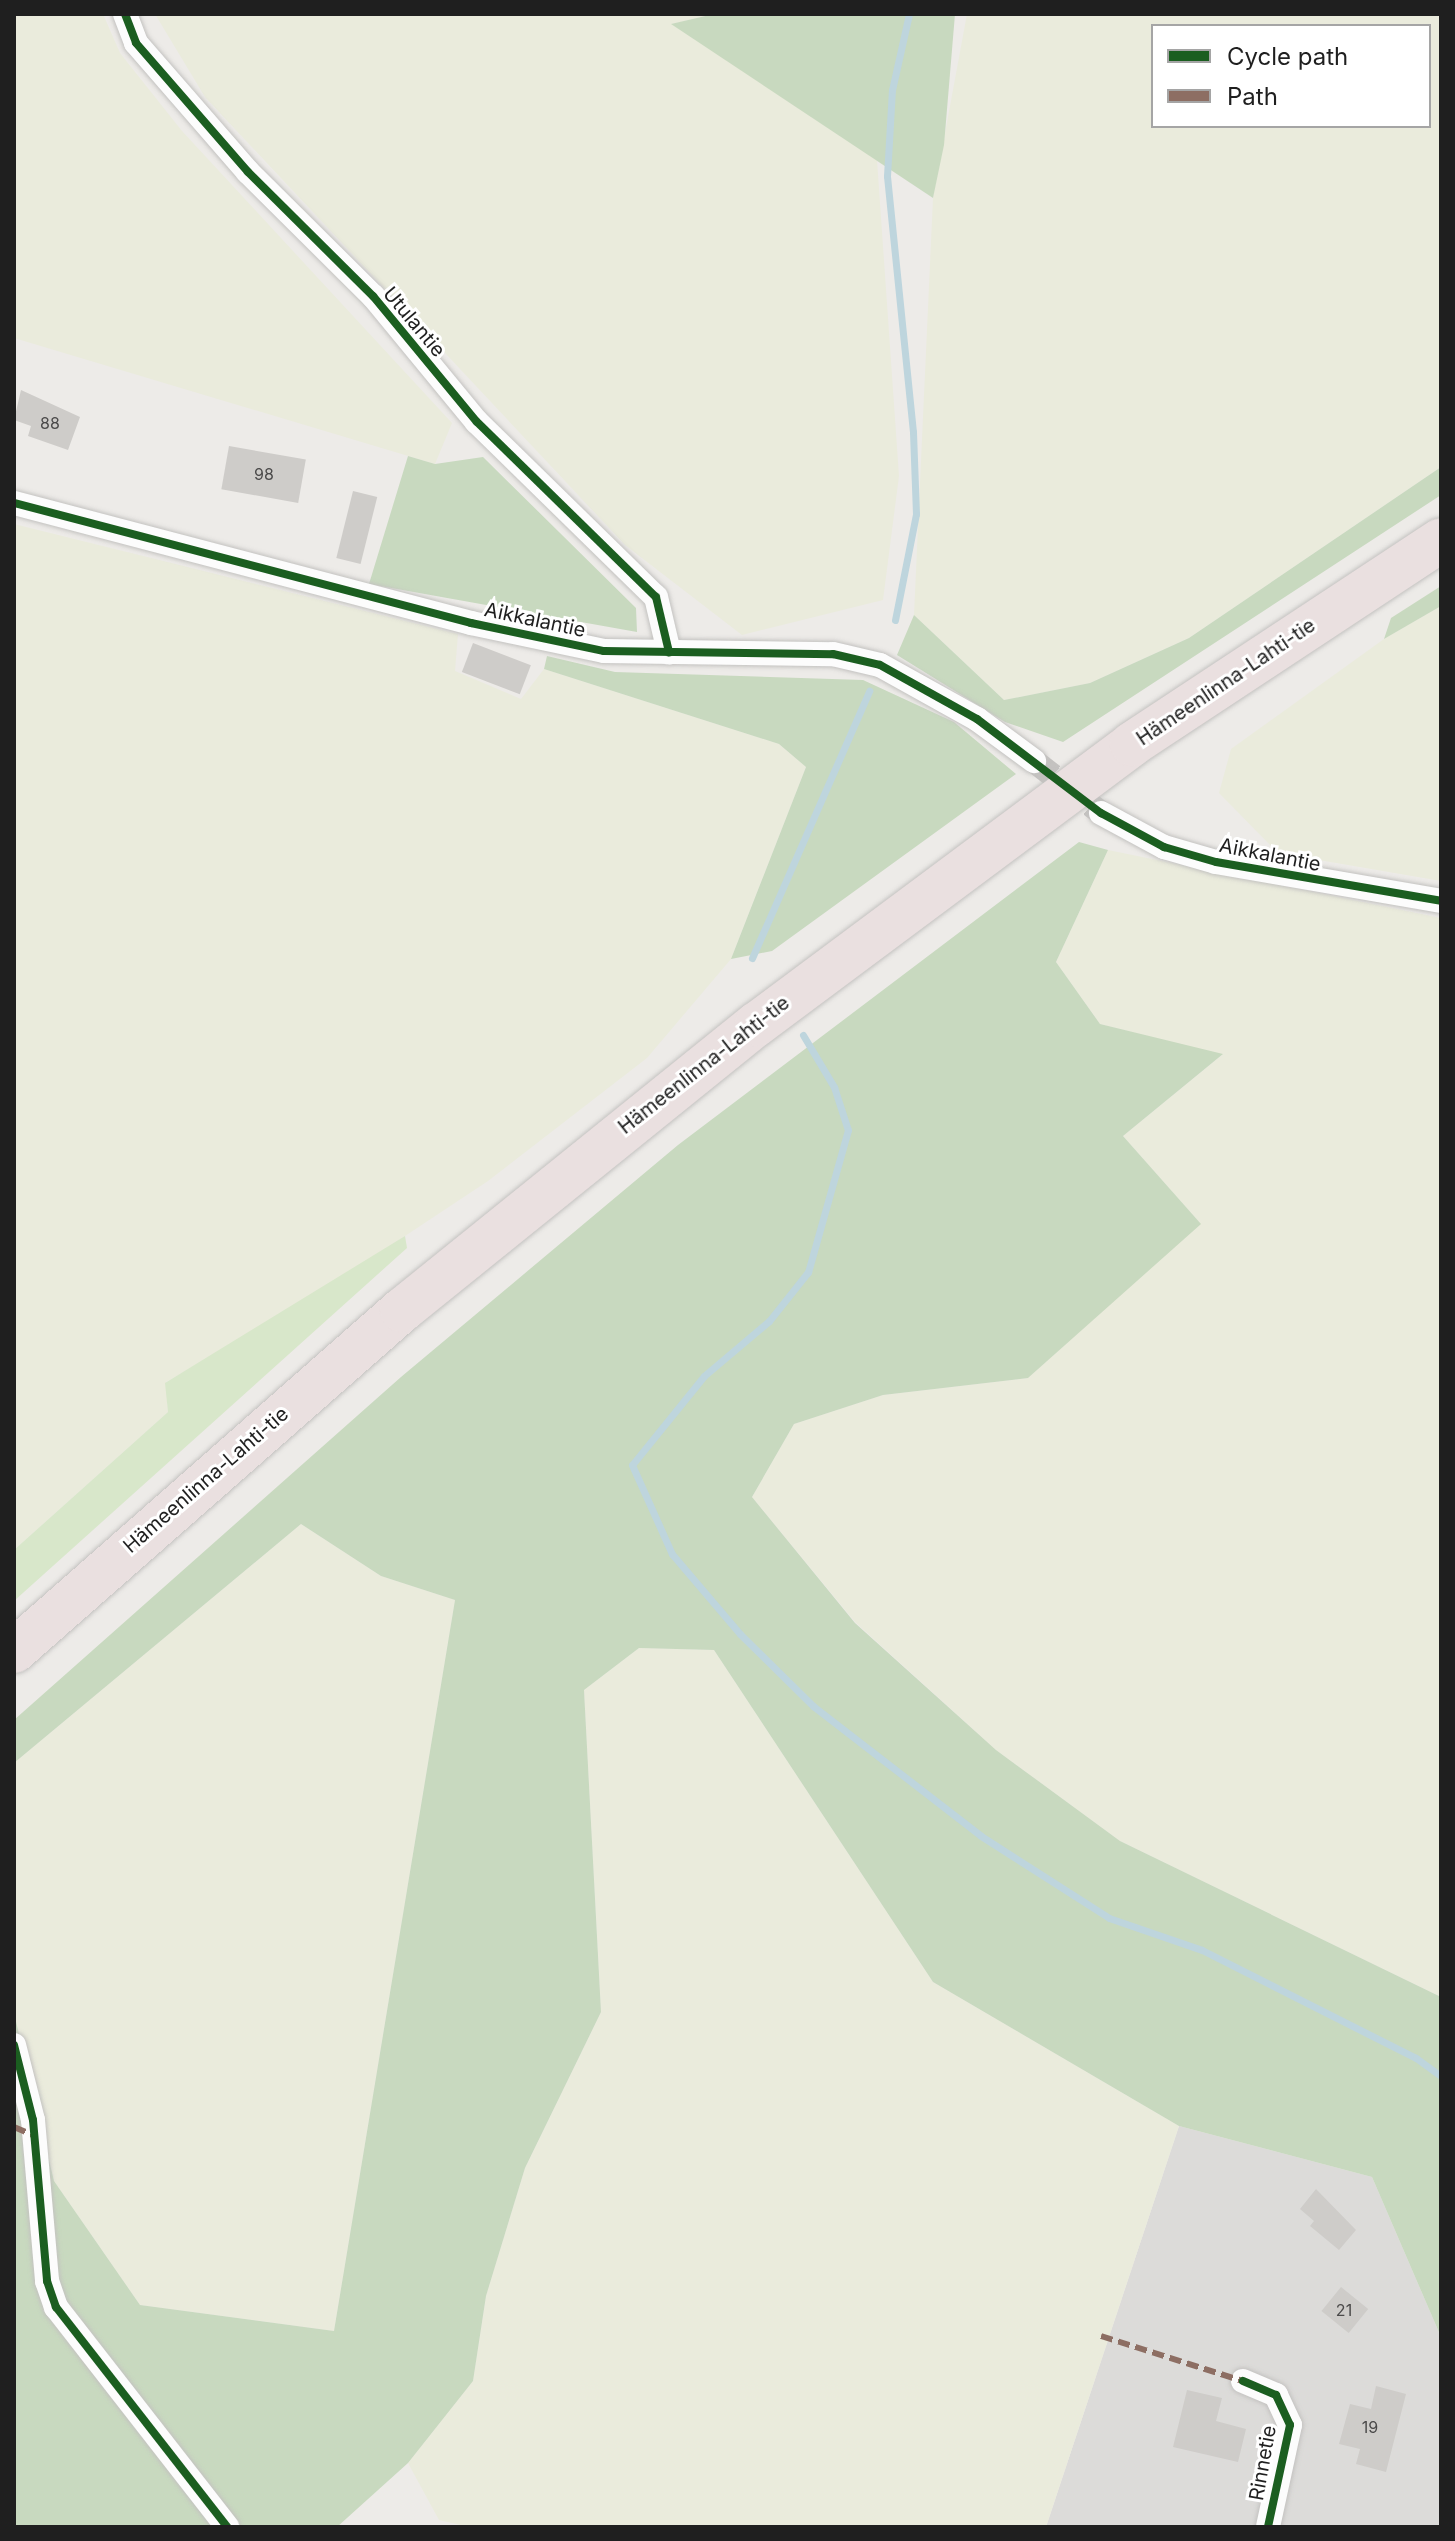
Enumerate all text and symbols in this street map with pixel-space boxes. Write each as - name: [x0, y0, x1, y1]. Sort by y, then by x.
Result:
- legend: [1151, 24, 1431, 128]
- text: Cycle path: [1227, 42, 1348, 71]
- text: Path: [1227, 82, 1278, 111]
- street label: Utulantie: [378, 282, 450, 362]
- house number: 88: [40, 413, 60, 433]
- house number: 98: [254, 464, 274, 484]
- street label: Aikkalantie: [482, 598, 588, 642]
- street label: Hämeenlinna-Lahti-tie: [1132, 613, 1320, 751]
- street label: Aikkalantie: [1217, 833, 1323, 877]
- street label: Hämeenlinna-Lahti-tie: [614, 991, 794, 1139]
- street label: Hämeenlinna-Lahti-tie: [119, 1402, 293, 1558]
- house number: 21: [1336, 2300, 1352, 2320]
- house number: 19: [1362, 2417, 1378, 2437]
- street label: Rinnetie: [1245, 2423, 1281, 2503]

